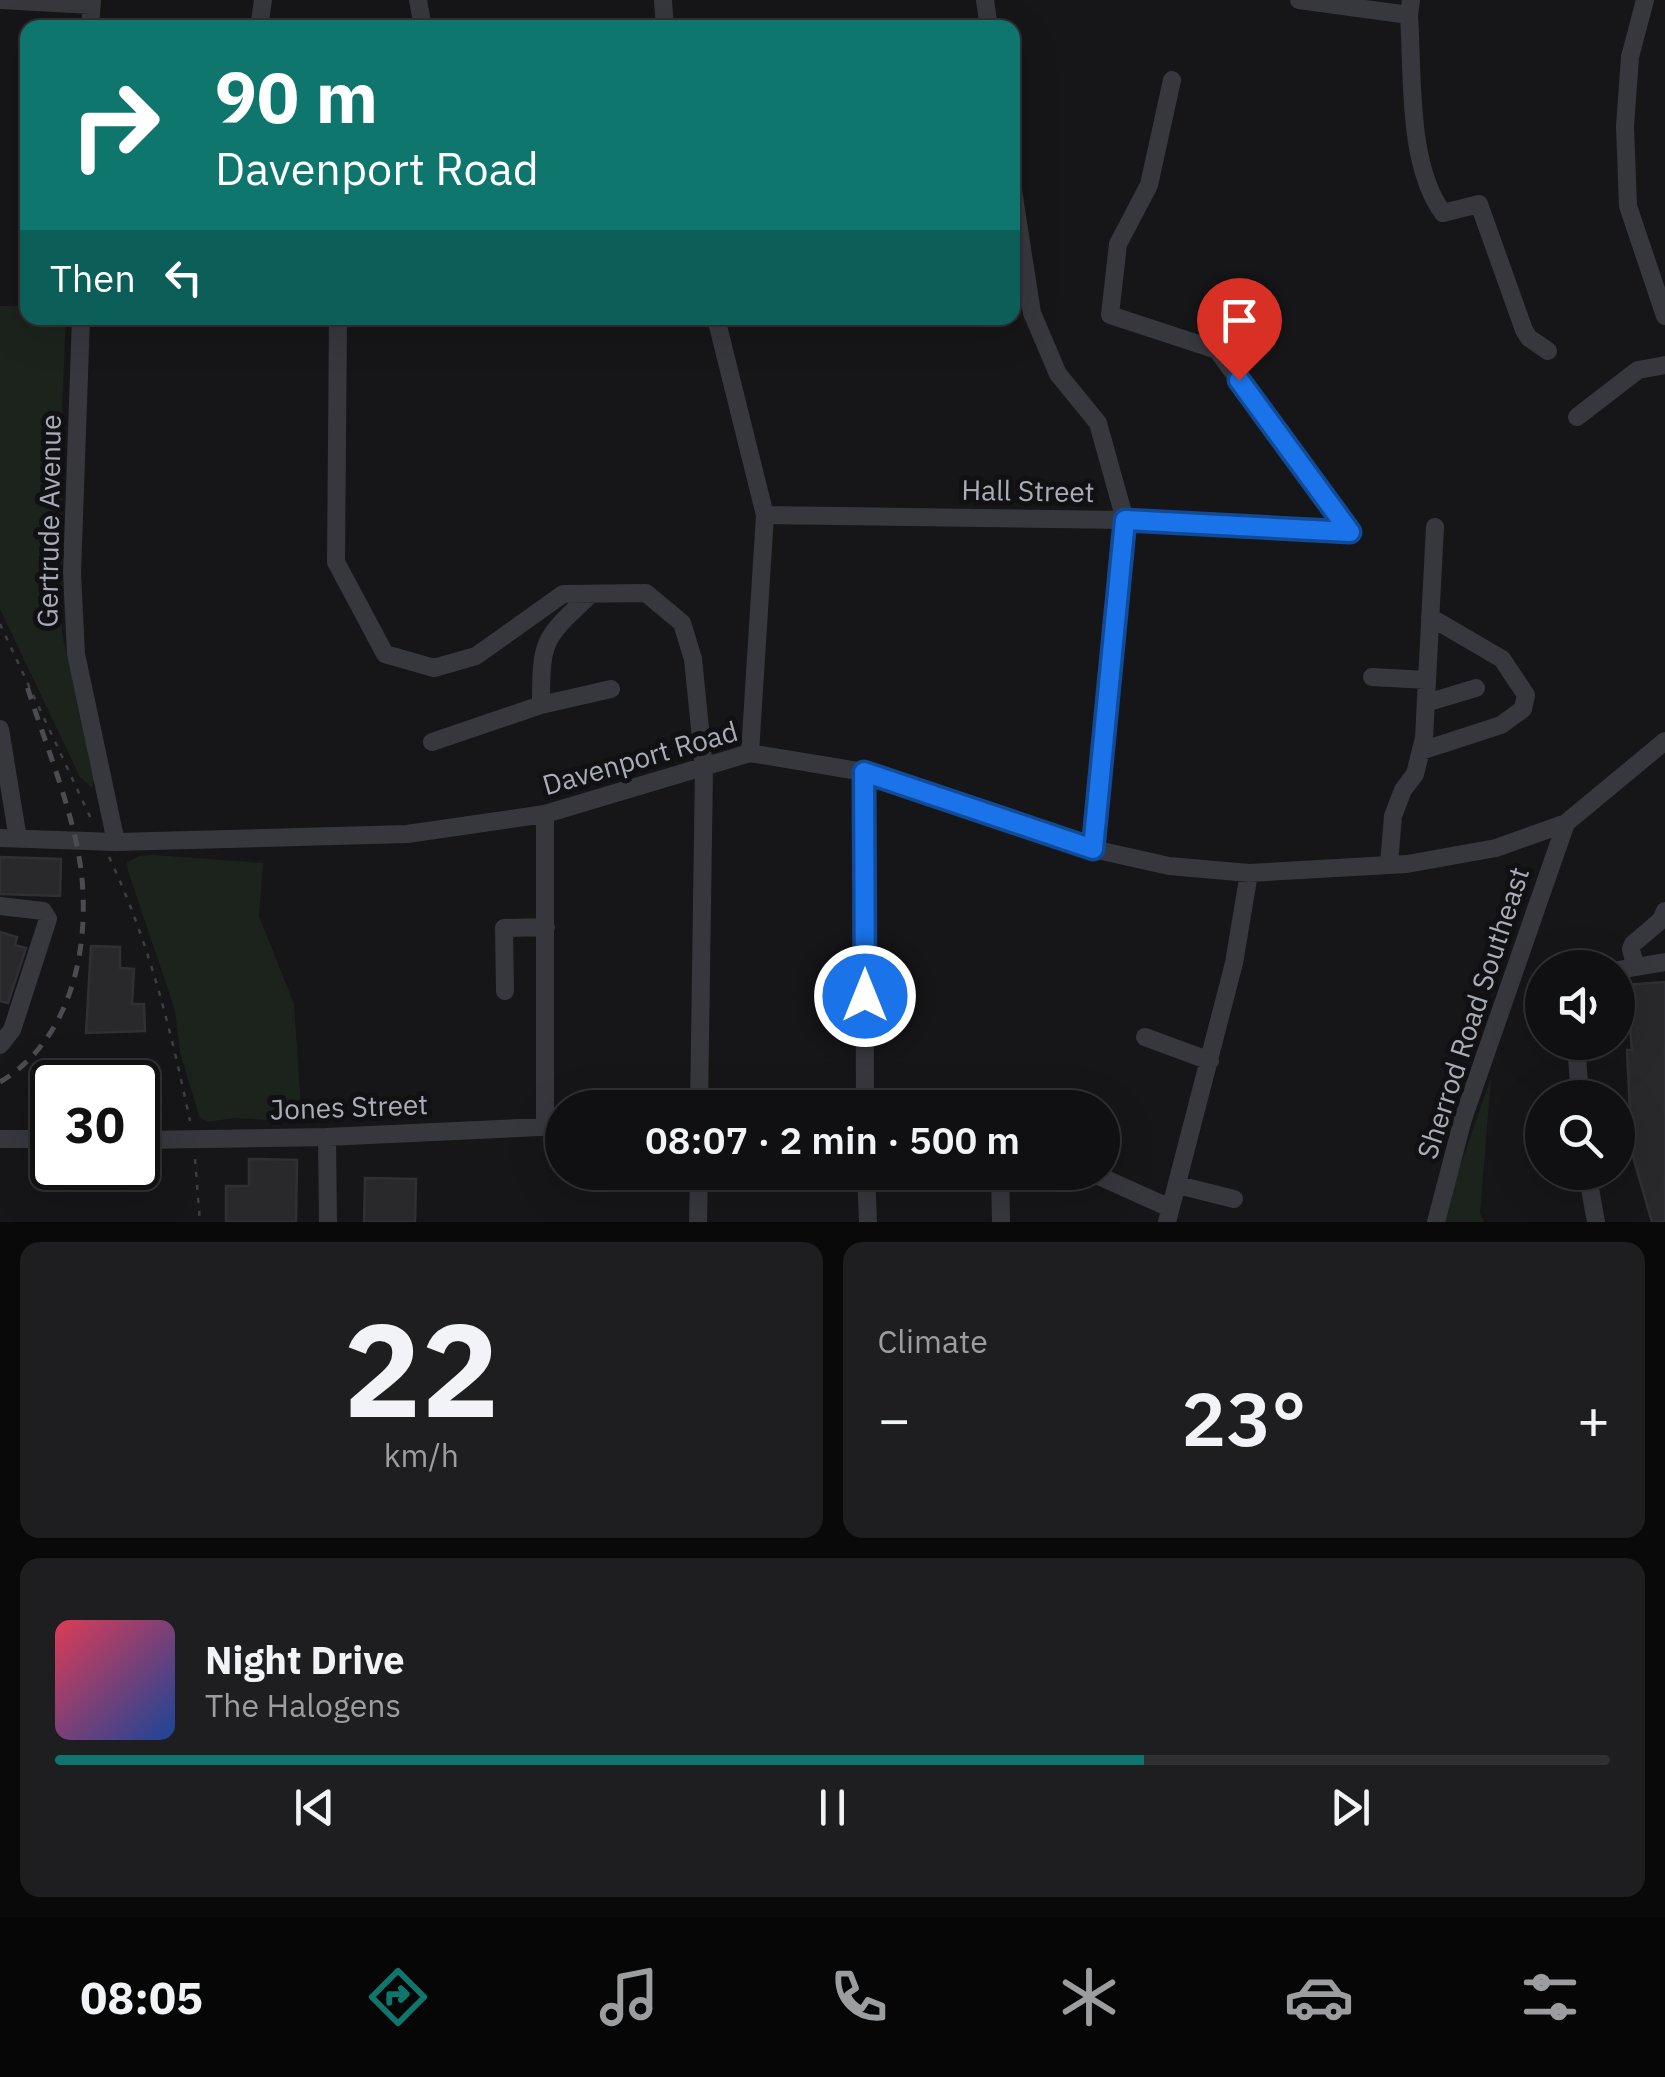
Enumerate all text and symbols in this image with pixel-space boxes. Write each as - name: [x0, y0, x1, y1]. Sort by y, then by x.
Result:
- text: 90 m: [215, 51, 378, 142]
- icon: right: [50, 60, 180, 190]
- text: Davenport Road: [215, 139, 539, 197]
- icon: left: [156, 250, 211, 305]
- text: Then: [50, 253, 136, 302]
- pin: [1197, 278, 1282, 381]
- icon: arrive: [1212, 293, 1267, 348]
- street label: Gertrude Avenue: [28, 414, 69, 628]
- street label: Hall Street: [961, 471, 1095, 510]
- street label: Davenport Road: [538, 712, 742, 803]
- street label: Sherrod Road Southeast: [1408, 862, 1537, 1163]
- position arrow: [813, 944, 917, 1048]
- map controls: [1525, 950, 1635, 1190]
- button: sound: [1525, 950, 1635, 1060]
- speed limit sign: 30: [30, 1060, 160, 1190]
- button: search: [1525, 1080, 1635, 1190]
- street label: Jones Street: [269, 1085, 429, 1128]
- text: 08:07 · 2 min · 500 m: [645, 1115, 1020, 1164]
- text: 22: [343, 1284, 499, 1453]
- text: Climate: [878, 1320, 988, 1362]
- text: 23°: [1181, 1369, 1306, 1467]
- text: −: [878, 1383, 911, 1454]
- text: +: [1577, 1383, 1610, 1454]
- text: km/h: [384, 1434, 459, 1476]
- text: Night Drive: [205, 1635, 405, 1684]
- text: The Halogens: [205, 1684, 401, 1726]
- icon: previous: [287, 1780, 342, 1835]
- icon: pause: [805, 1780, 860, 1835]
- icon: next: [1323, 1780, 1378, 1835]
- icon: directions: [363, 1962, 433, 2032]
- icon: music: [594, 1962, 664, 2032]
- icon: phone: [824, 1962, 894, 2032]
- icon: climate: [1054, 1962, 1124, 2032]
- icon: car: [1284, 1962, 1354, 2032]
- icon: filters: [1515, 1962, 1585, 2032]
- text: 08:05: [80, 1968, 203, 2026]

